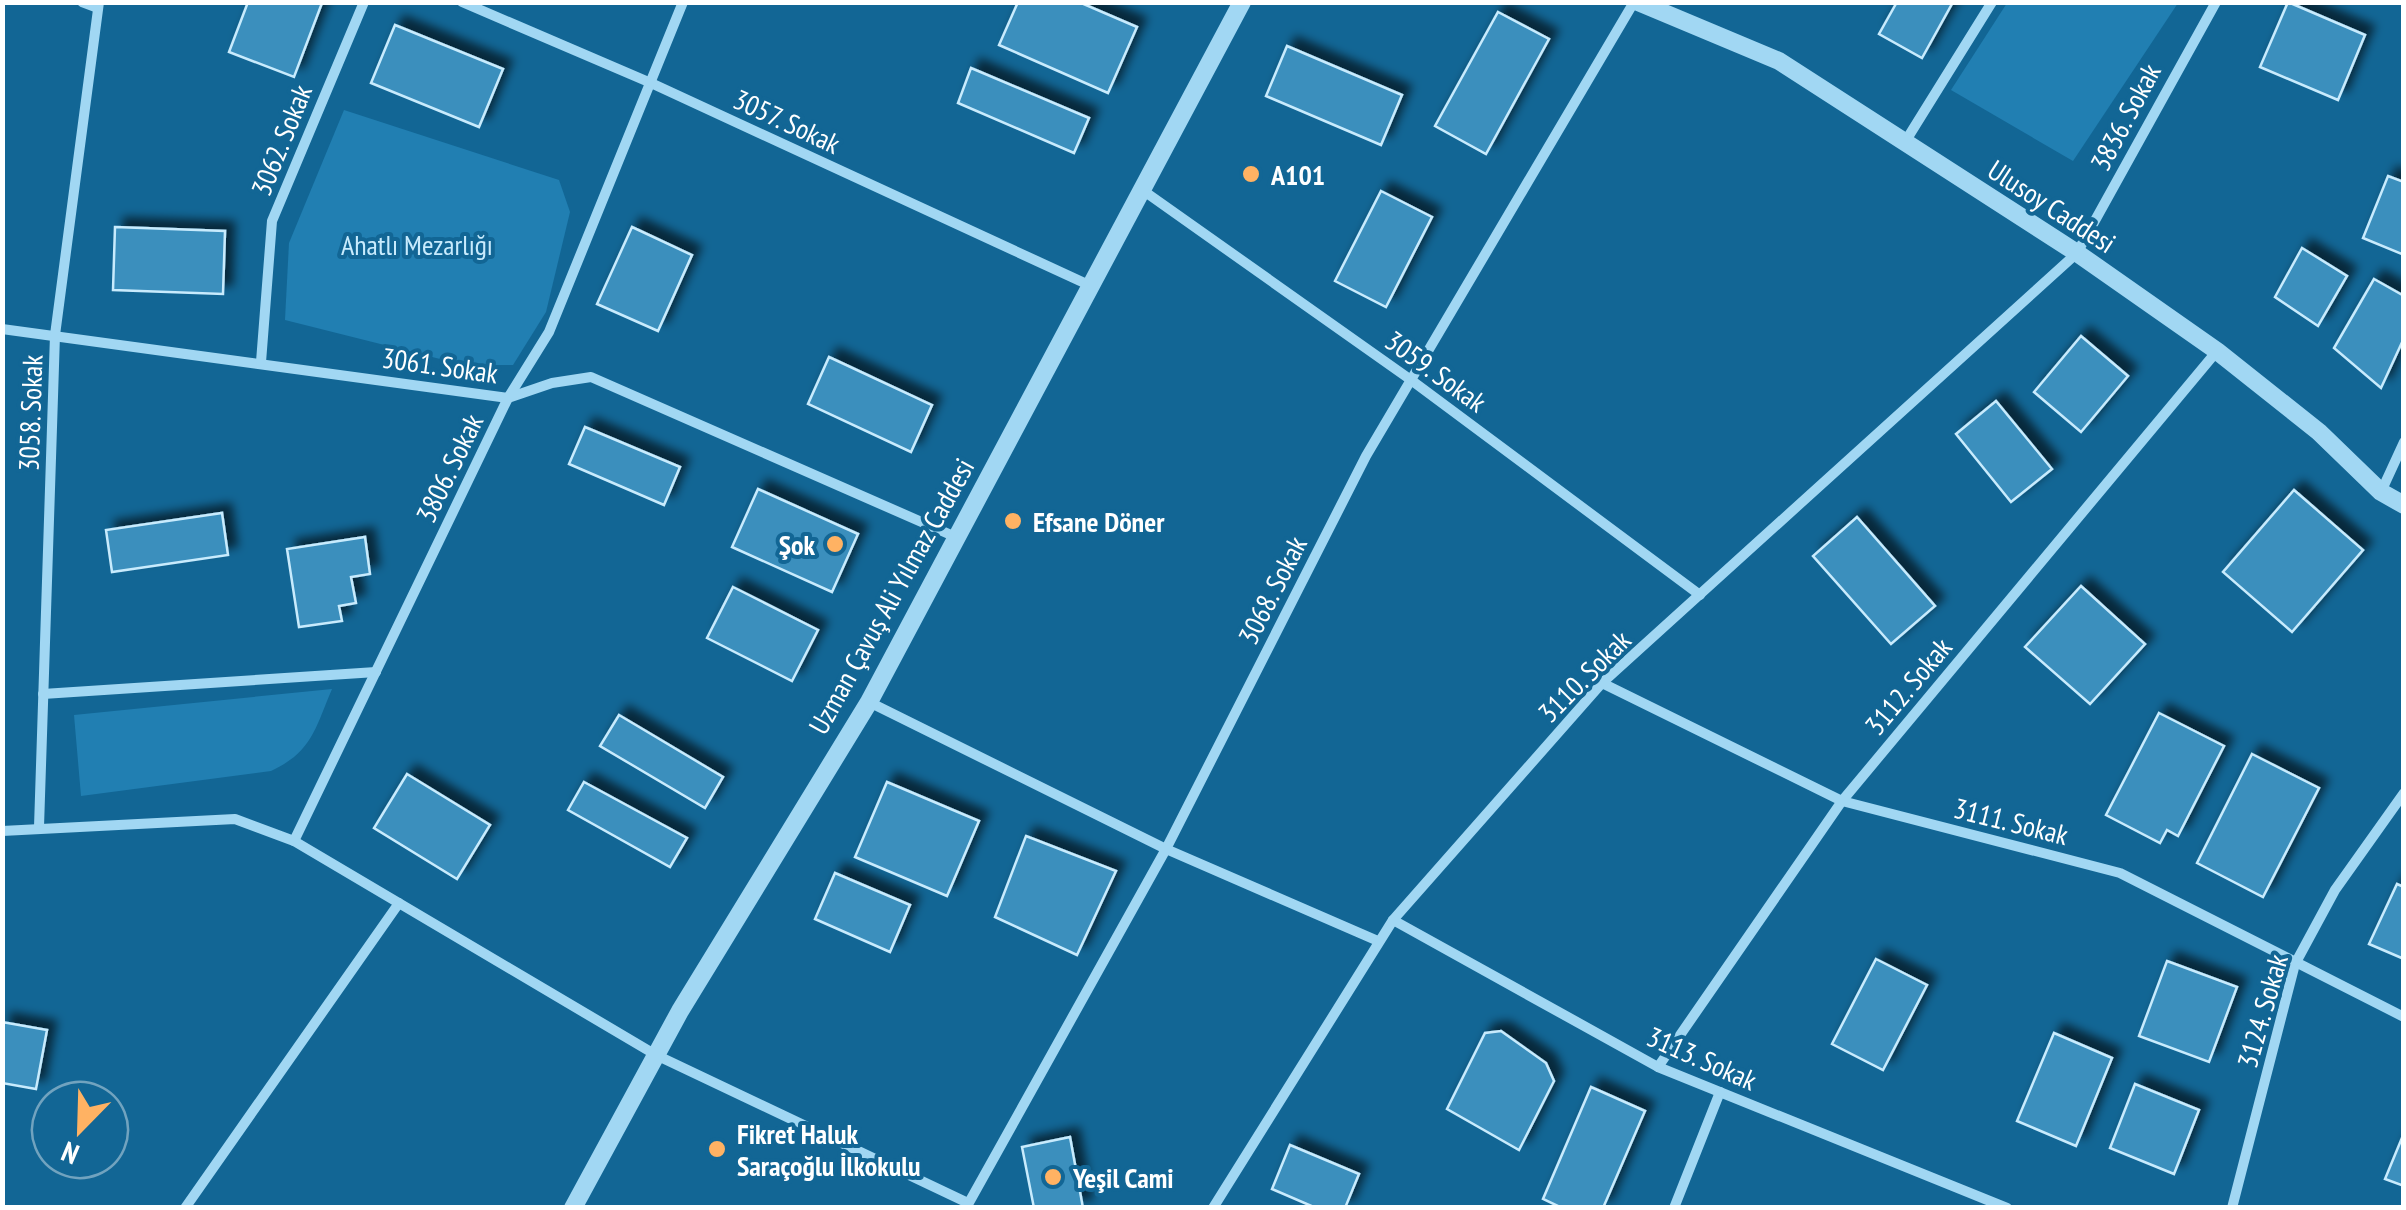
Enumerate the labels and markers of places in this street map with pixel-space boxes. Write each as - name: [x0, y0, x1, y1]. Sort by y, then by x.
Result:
- place label: A101: [1270, 156, 1325, 193]
- marker: A101: [1240, 163, 1262, 185]
- place label: Efsane Döner: [1033, 503, 1165, 540]
- marker: Efsane Döner: [1002, 510, 1024, 532]
- place label: Şok: [779, 526, 815, 563]
- marker: Şok: [824, 533, 846, 555]
- place label: Fikret Haluk Saraçoğlu İlkokulu: [737, 1115, 920, 1184]
- marker: Fikret Haluk Saraçoğlu İlkokulu: [706, 1138, 728, 1160]
- place label: Yeşil Cami: [1072, 1159, 1174, 1196]
- marker: Yeşil Cami: [1042, 1166, 1064, 1188]

